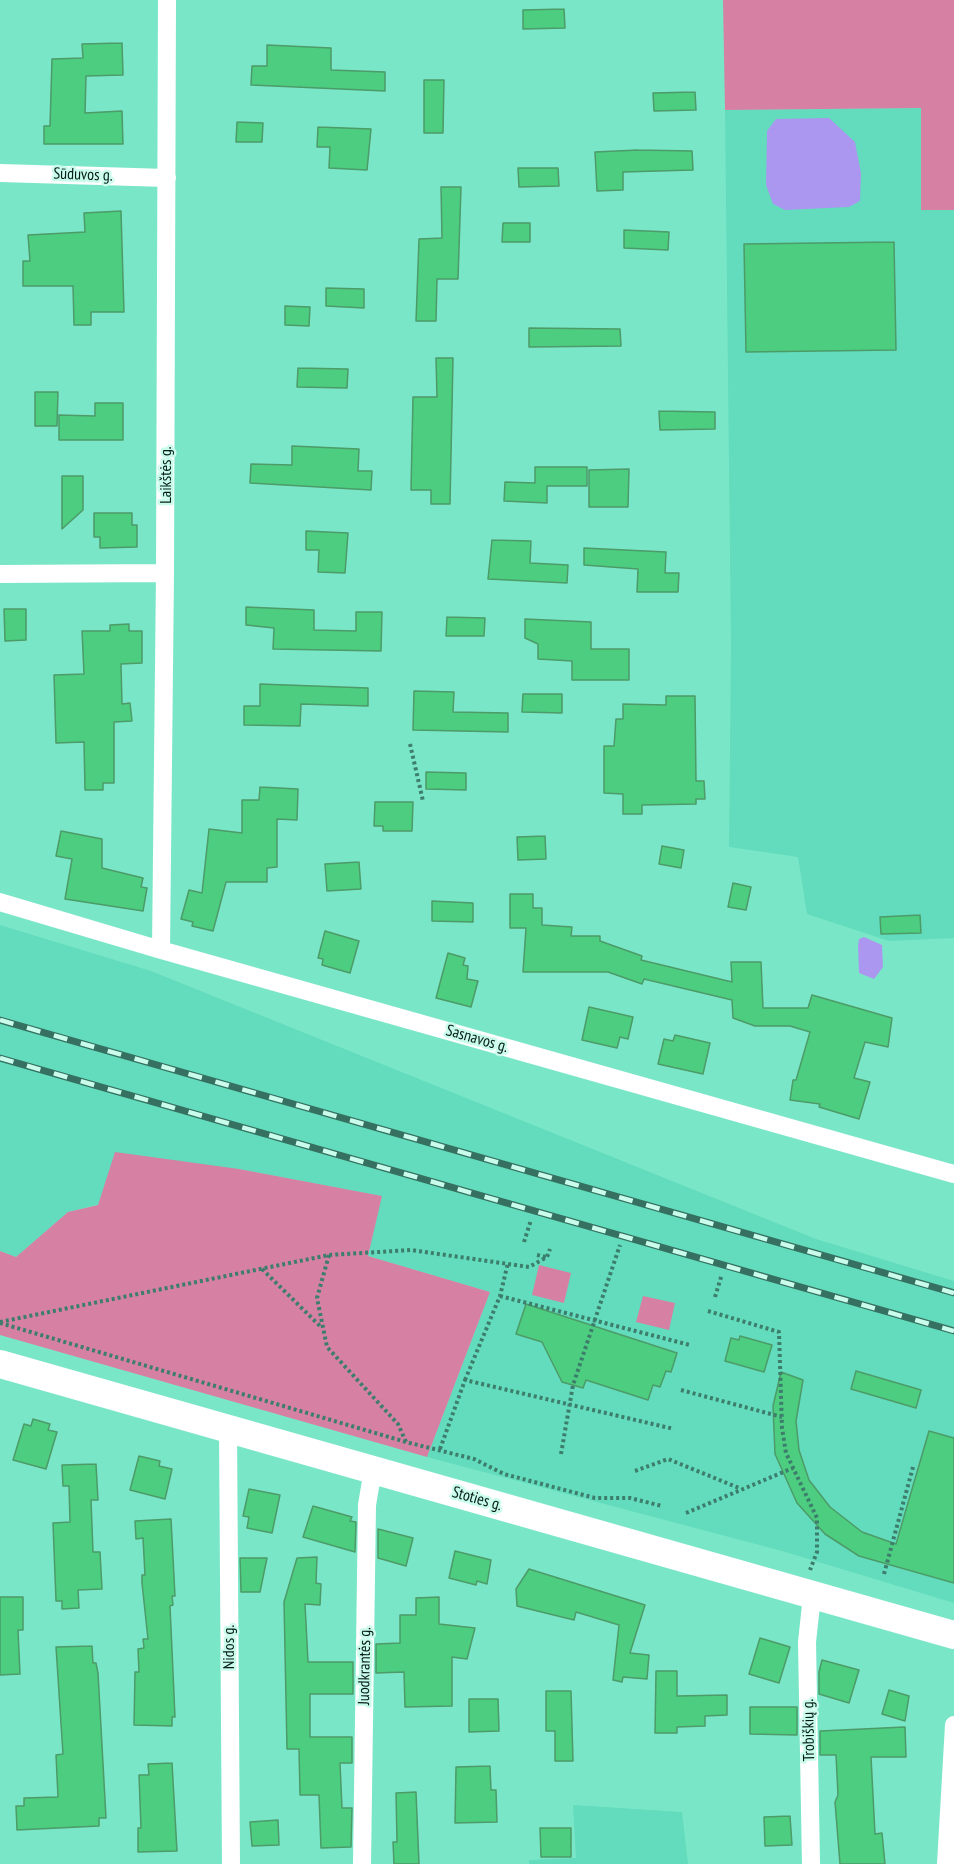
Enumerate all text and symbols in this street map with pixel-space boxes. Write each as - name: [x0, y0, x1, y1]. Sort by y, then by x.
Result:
- street label: Sūduvos g.: [53, 164, 113, 186]
- street label: Laikštės g.: [156, 446, 176, 504]
- street label: Sasnavos g.: [444, 1021, 510, 1057]
- street label: Stoties g.: [450, 1483, 504, 1515]
- street label: Nidos g.: [219, 1625, 239, 1669]
- street label: Juodkrantės g.: [355, 1627, 375, 1705]
- street label: Trobiškių g.: [799, 1698, 819, 1762]

